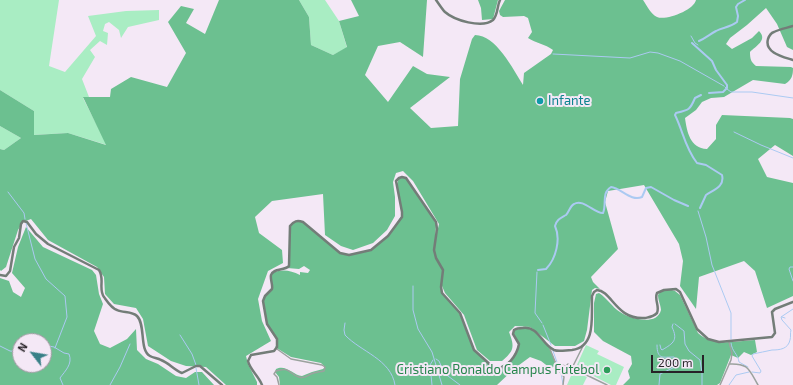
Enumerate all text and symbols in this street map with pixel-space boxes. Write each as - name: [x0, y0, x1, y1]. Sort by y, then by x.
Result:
- place label: Infante: [548, 93, 591, 109]
- marker: Infante: [535, 96, 545, 106]
- north arrow: [12, 333, 52, 373]
- text: N: [15, 340, 30, 354]
- scale bar: [653, 347, 706, 373]
- text: 200 m: [658, 355, 692, 369]
- place label: Cristiano Ronaldo Campus Futebol: [397, 362, 599, 378]
- marker: Cristiano Ronaldo Campus Futebol: [602, 365, 612, 375]

